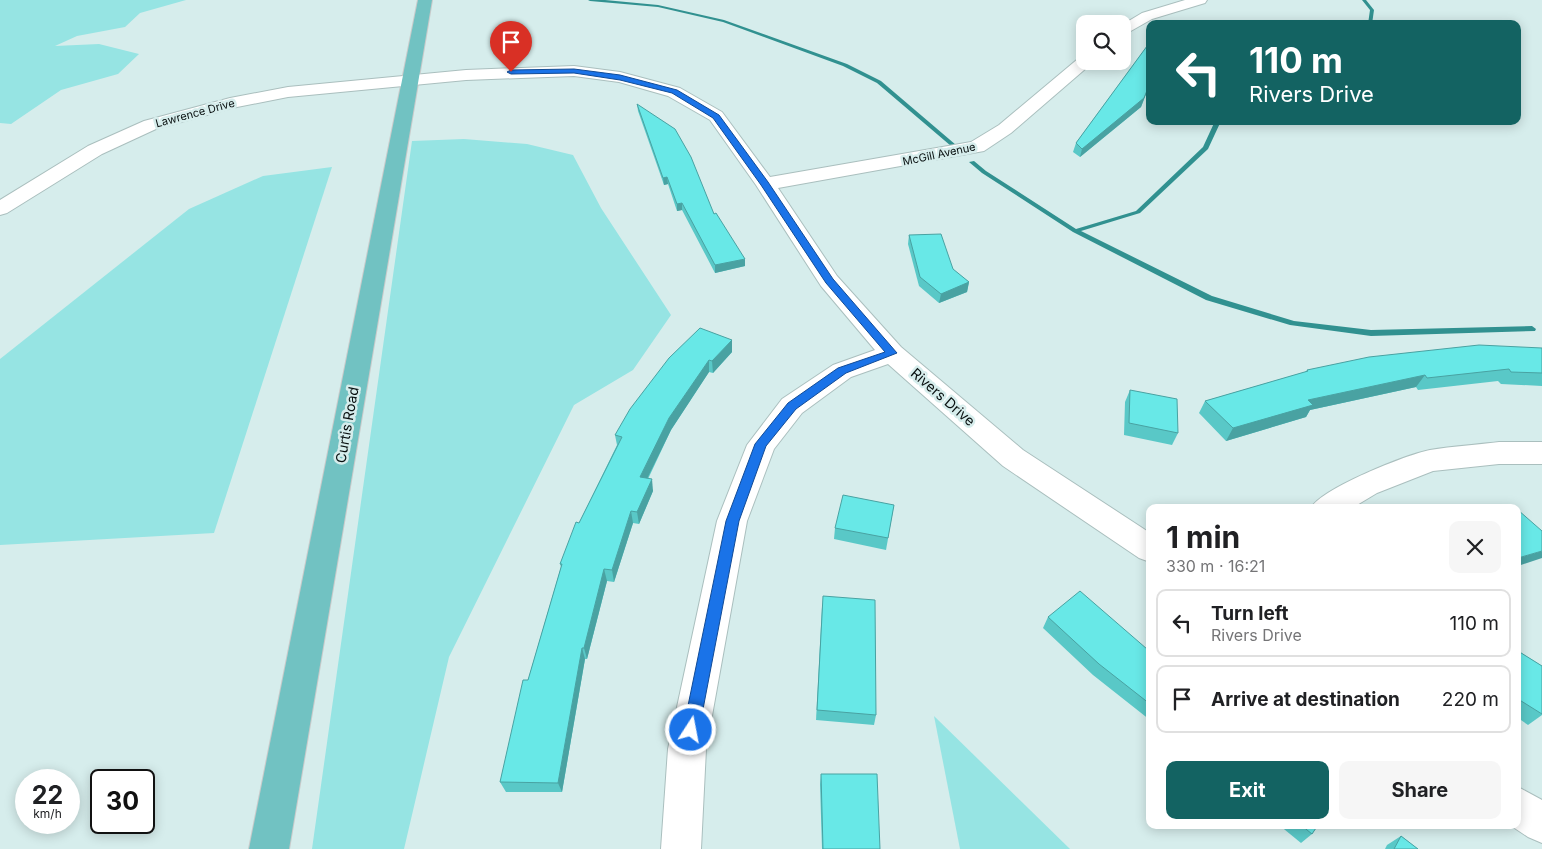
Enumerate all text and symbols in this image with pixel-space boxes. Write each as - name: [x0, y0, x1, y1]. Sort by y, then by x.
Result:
- map controls: [1076, 15, 1131, 70]
- button: search: [1076, 15, 1131, 70]
- pin: [490, 21, 532, 72]
- icon: arrive: [497, 28, 525, 56]
- text: 110 m: [1249, 39, 1343, 81]
- icon: left: [1166, 40, 1231, 105]
- text: Rivers Drive: [1249, 81, 1374, 107]
- street label: Lawrence Drive: [154, 96, 236, 130]
- street label: McGill Avenue: [901, 139, 977, 169]
- street label: Rivers Drive: [908, 364, 979, 429]
- street label: Curtis Road: [331, 385, 362, 464]
- text: 1 min: [1166, 519, 1240, 555]
- button: close: [1449, 521, 1501, 573]
- text: 330 m · 16:21: [1166, 556, 1265, 576]
- text: Turn left: [1211, 602, 1289, 625]
- icon: left: [1168, 609, 1196, 637]
- text: 110 m: [1450, 612, 1499, 635]
- text: Rivers Drive: [1211, 625, 1302, 645]
- icon: arrive: [1168, 685, 1196, 713]
- text: Arrive at destination: [1211, 688, 1400, 711]
- text: 220 m: [1442, 688, 1499, 711]
- position arrow: [664, 703, 716, 755]
- button: Exit: [1166, 761, 1329, 819]
- button: Share: [1339, 761, 1501, 819]
- speed limit sign: 30: [90, 769, 155, 834]
- text: 22: [32, 780, 63, 810]
- text: km/h: [33, 806, 62, 821]

